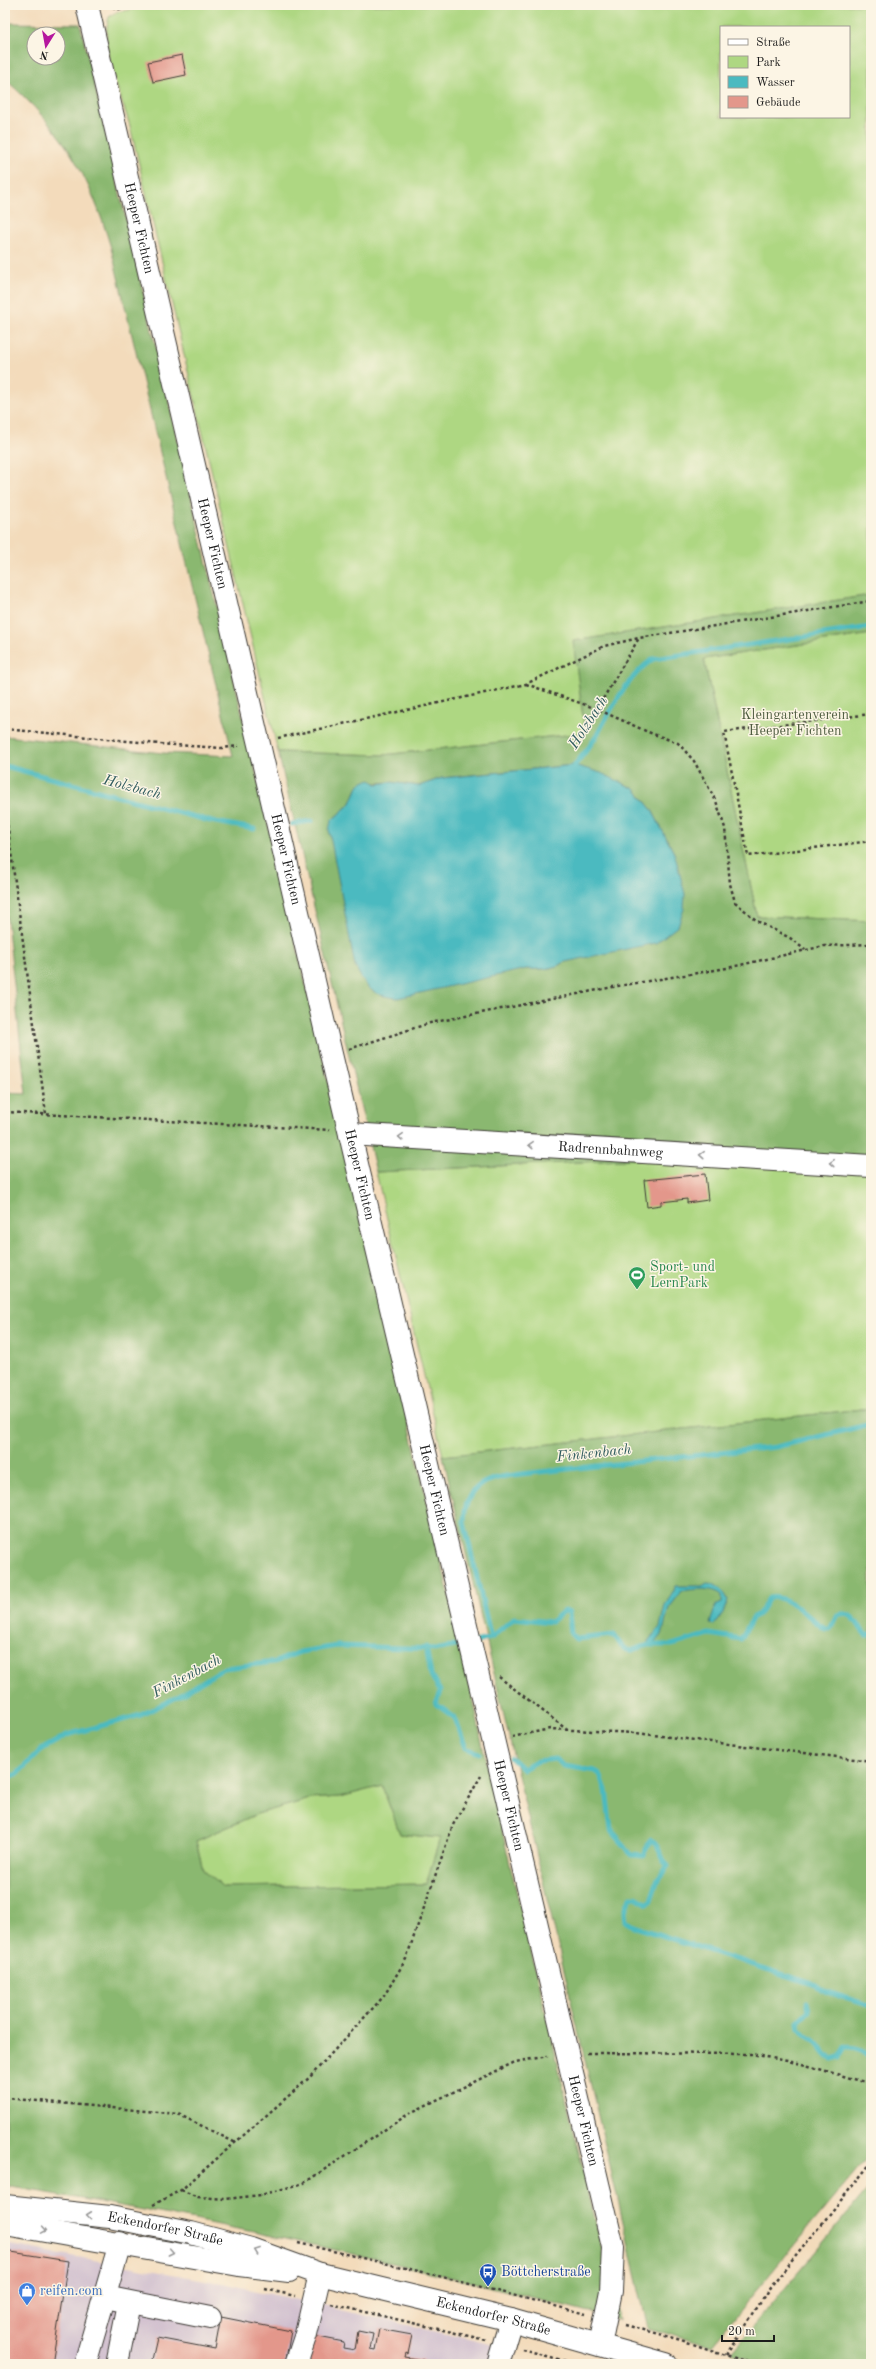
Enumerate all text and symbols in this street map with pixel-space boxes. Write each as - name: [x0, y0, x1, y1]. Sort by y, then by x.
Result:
- north arrow: [26, 26, 66, 66]
- legend: [720, 26, 850, 118]
- text: Straße: [756, 37, 791, 49]
- text: N: [39, 48, 50, 61]
- text: Park: [756, 57, 781, 69]
- text: Wasser: [756, 77, 795, 89]
- text: Gebäude: [756, 97, 801, 109]
- street label: Heeper Fichten: [121, 181, 156, 275]
- street label: Heeper Fichten: [195, 497, 230, 591]
- water label: Holzbach: [566, 694, 612, 753]
- park label: Kleingartenverein Heeper Fichten: [741, 708, 849, 738]
- water label: Holzbach: [101, 773, 163, 803]
- street label: Heeper Fichten: [268, 812, 303, 907]
- street label: Heeper Fichten: [342, 1128, 377, 1222]
- one-way arrow: [398, 1132, 404, 1141]
- one-way arrow: [528, 1140, 534, 1149]
- street label: Radrennbahnweg: [558, 1140, 664, 1160]
- one-way arrow: [699, 1151, 705, 1160]
- one-way arrow: [829, 1159, 835, 1168]
- place label: Sport- und LernPark: [650, 1260, 715, 1290]
- sports icon: Sport- und LernPark: [627, 1265, 647, 1290]
- street label: Heeper Fichten: [417, 1443, 452, 1537]
- water label: Finkenbach: [555, 1443, 632, 1465]
- water label: Finkenbach: [149, 1653, 224, 1702]
- street label: Heeper Fichten: [491, 1758, 526, 1853]
- street label: Heeper Fichten: [566, 2074, 601, 2168]
- one-way arrow: [86, 2210, 92, 2219]
- street label: Eckendorfer Straße: [106, 2210, 225, 2248]
- one-way arrow: [40, 2225, 47, 2233]
- one-way arrow: [253, 2247, 260, 2256]
- one-way arrow: [168, 2248, 175, 2256]
- bus stop icon: Böttcherstraße: [478, 2262, 498, 2287]
- place label: Böttcherstraße: [501, 2265, 591, 2279]
- shop icon: reifen.com: [17, 2281, 37, 2306]
- place label: reifen.com: [40, 2284, 103, 2298]
- street label: Eckendorfer Straße: [434, 2295, 552, 2338]
- scale bar: [722, 2317, 774, 2343]
- text: 20 m: [728, 2326, 755, 2338]

